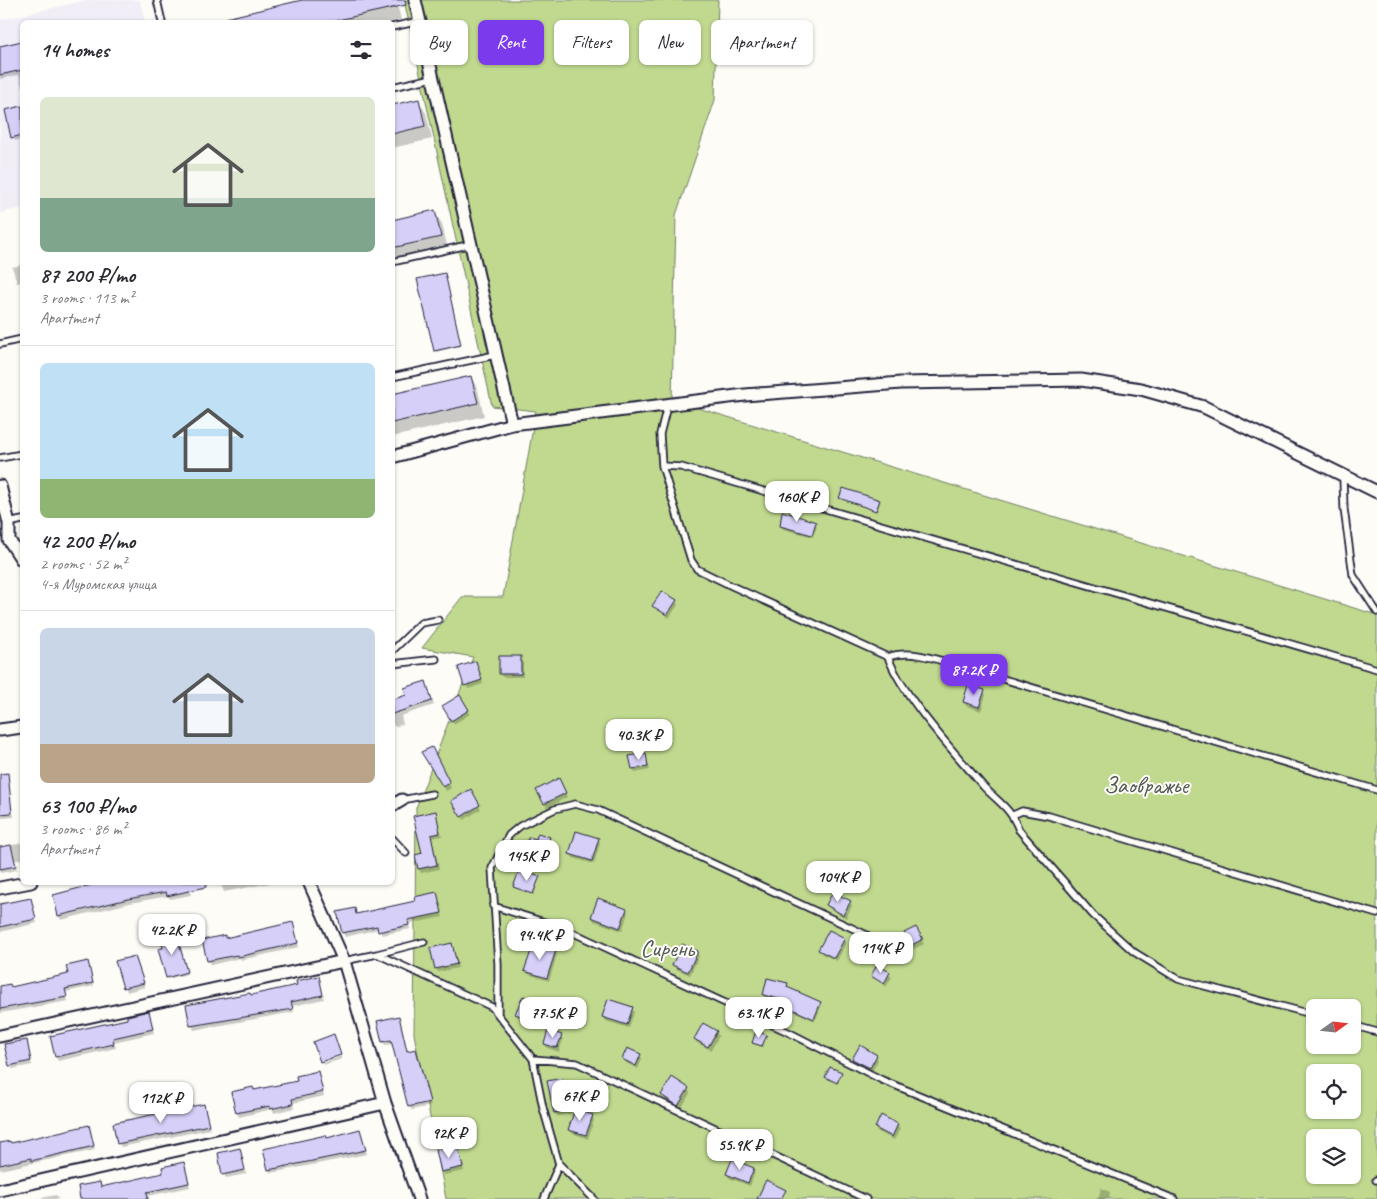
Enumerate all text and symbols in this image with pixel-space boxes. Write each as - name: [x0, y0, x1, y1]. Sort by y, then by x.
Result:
- chip: Buy: [410, 20, 468, 65]
- chip: Rent: [478, 20, 544, 65]
- chip: Filters: [554, 20, 629, 65]
- chip: New: [639, 20, 701, 65]
- chip: Apartment: [711, 20, 813, 65]
- icon: filters: [347, 36, 375, 64]
- text: 14 homes: [40, 37, 109, 63]
- icon: home: [163, 130, 253, 220]
- text: 87 200 ₽/mo: [40, 262, 135, 288]
- text: 3 rooms · 113 m²: [40, 288, 134, 308]
- text: Apartment: [40, 308, 99, 328]
- icon: home: [163, 395, 253, 485]
- pin: 160K ₽: [756, 480, 838, 523]
- text: 160K ₽: [776, 487, 818, 507]
- text: 42 200 ₽/mo: [40, 528, 135, 554]
- text: 2 rooms · 52 m²: [40, 554, 126, 574]
- text: 4-я Муромская улица: [40, 574, 156, 594]
- pin: 87.2K ₽: [928, 654, 1020, 696]
- icon: home: [163, 660, 253, 750]
- text: 87.2K ₽: [952, 660, 996, 680]
- pin: 40.3K ₽: [593, 718, 685, 761]
- text: 40.3K ₽: [616, 725, 662, 745]
- park label: Заовражье: [1104, 770, 1191, 800]
- text: 63 100 ₽/mo: [40, 793, 136, 819]
- text: 3 rooms · 86 m²: [40, 819, 126, 839]
- text: Apartment: [40, 839, 99, 859]
- pin: 145K ₽: [486, 840, 568, 882]
- text: 145K ₽: [506, 846, 548, 866]
- pin: 104K ₽: [797, 860, 879, 903]
- text: 104K ₽: [817, 867, 859, 887]
- pin: 42.2K ₽: [126, 914, 218, 956]
- pin: 94.4K ₽: [494, 918, 586, 961]
- text: 42.2K ₽: [149, 920, 195, 940]
- text: 94.4K ₽: [518, 925, 562, 945]
- pin: 114K ₽: [840, 932, 922, 974]
- park label: Сирень: [640, 933, 695, 963]
- text: 114K ₽: [860, 938, 902, 958]
- pin: 77.5K ₽: [507, 996, 599, 1039]
- pin: 63.1K ₽: [713, 996, 805, 1039]
- north arrow: [1306, 999, 1361, 1054]
- map controls: [1306, 999, 1361, 1184]
- text: 77.5K ₽: [531, 1003, 575, 1023]
- text: 63.1K ₽: [736, 1003, 782, 1023]
- button: locate: [1306, 1064, 1361, 1119]
- pin: 67K ₽: [545, 1080, 615, 1122]
- pin: 112K ₽: [120, 1082, 202, 1124]
- text: 67K ₽: [563, 1086, 597, 1106]
- text: 112K ₽: [140, 1088, 182, 1108]
- pin: 92K ₽: [414, 1116, 484, 1159]
- text: 92K ₽: [432, 1123, 466, 1143]
- pin: 55.9K ₽: [694, 1128, 786, 1171]
- button: layers: [1306, 1129, 1361, 1184]
- text: 55.9K ₽: [718, 1135, 762, 1155]

